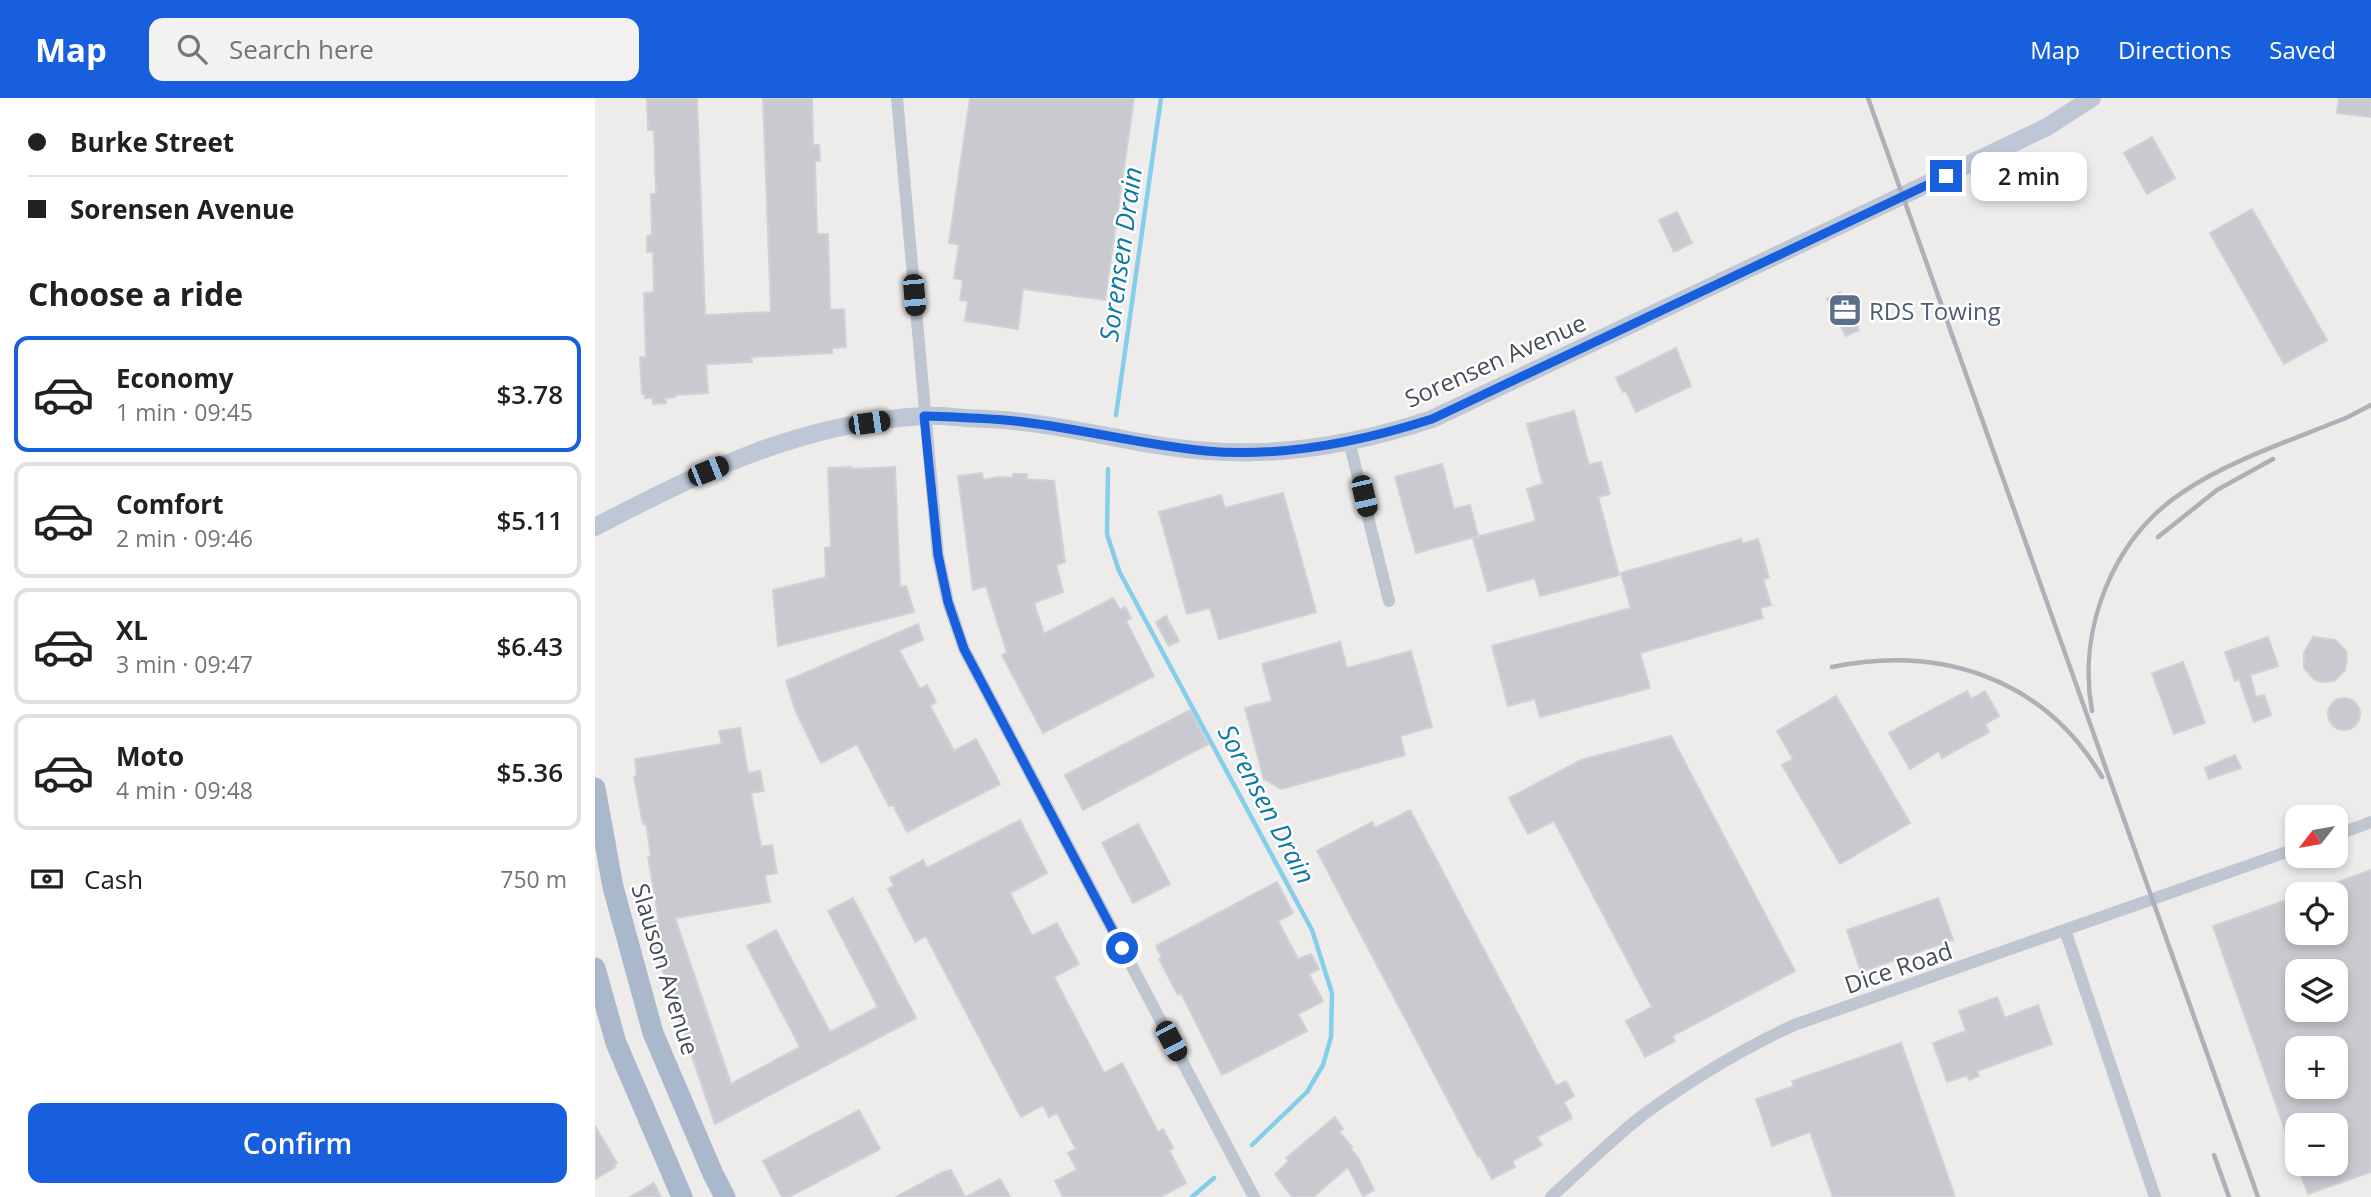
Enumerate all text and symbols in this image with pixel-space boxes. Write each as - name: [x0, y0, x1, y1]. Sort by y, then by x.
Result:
- search box: [149, 18, 639, 81]
- text: Map: [35, 27, 107, 72]
- icon: search: [173, 30, 211, 68]
- text: Search here: [229, 31, 374, 67]
- text: Map: [2030, 33, 2080, 66]
- text: Directions: [2118, 33, 2231, 66]
- text: Saved: [2269, 33, 2336, 66]
- text: Burke Street: [70, 124, 234, 160]
- callout: 2 min: [1971, 152, 2086, 200]
- route end: [1930, 160, 1962, 192]
- text: 2 min: [1998, 160, 2060, 192]
- water label: Sorensen Drain: [1090, 164, 1150, 344]
- text: Sorensen Avenue: [70, 191, 294, 227]
- text: Choose a ride: [28, 272, 243, 315]
- car: [902, 273, 927, 317]
- office icon: RDS Towing: [1826, 291, 1864, 329]
- place label: RDS Towing: [1869, 294, 2001, 327]
- street label: Sorensen Avenue: [1399, 305, 1591, 415]
- text: Economy: [116, 360, 234, 396]
- icon: car: [32, 363, 95, 426]
- text: $3.78: [496, 376, 563, 412]
- text: 1 min · 09:45: [116, 396, 253, 428]
- car: [847, 410, 892, 436]
- car: [685, 453, 732, 489]
- car: [1350, 473, 1379, 519]
- text: Comfort: [116, 486, 223, 522]
- icon: car: [32, 489, 95, 552]
- text: $5.11: [496, 502, 563, 538]
- text: 2 min · 09:46: [116, 522, 253, 554]
- text: XL: [116, 612, 148, 648]
- icon: car: [32, 615, 95, 678]
- text: $6.43: [496, 628, 563, 664]
- text: 3 min · 09:47: [116, 648, 253, 680]
- water label: Sorensen Drain: [1210, 718, 1324, 890]
- text: Moto: [116, 738, 184, 774]
- icon: car: [32, 741, 95, 804]
- text: $5.36: [496, 754, 563, 790]
- text: 4 min · 09:48: [116, 774, 253, 806]
- north arrow: [2285, 805, 2349, 868]
- map controls: [2285, 805, 2348, 1176]
- icon: cash: [28, 860, 66, 898]
- text: Cash: [84, 861, 143, 897]
- text: 750 m: [500, 863, 567, 895]
- street label: Slauson Avenue: [624, 879, 708, 1059]
- button: locate: [2285, 882, 2348, 945]
- route start: [1106, 932, 1138, 964]
- street label: Dice Road: [1840, 933, 1956, 1001]
- button: layers: [2285, 959, 2348, 1022]
- car: [1152, 1018, 1191, 1064]
- button: +: [2285, 1036, 2348, 1099]
- button: Confirm: [28, 1103, 567, 1183]
- button: −: [2285, 1113, 2348, 1176]

